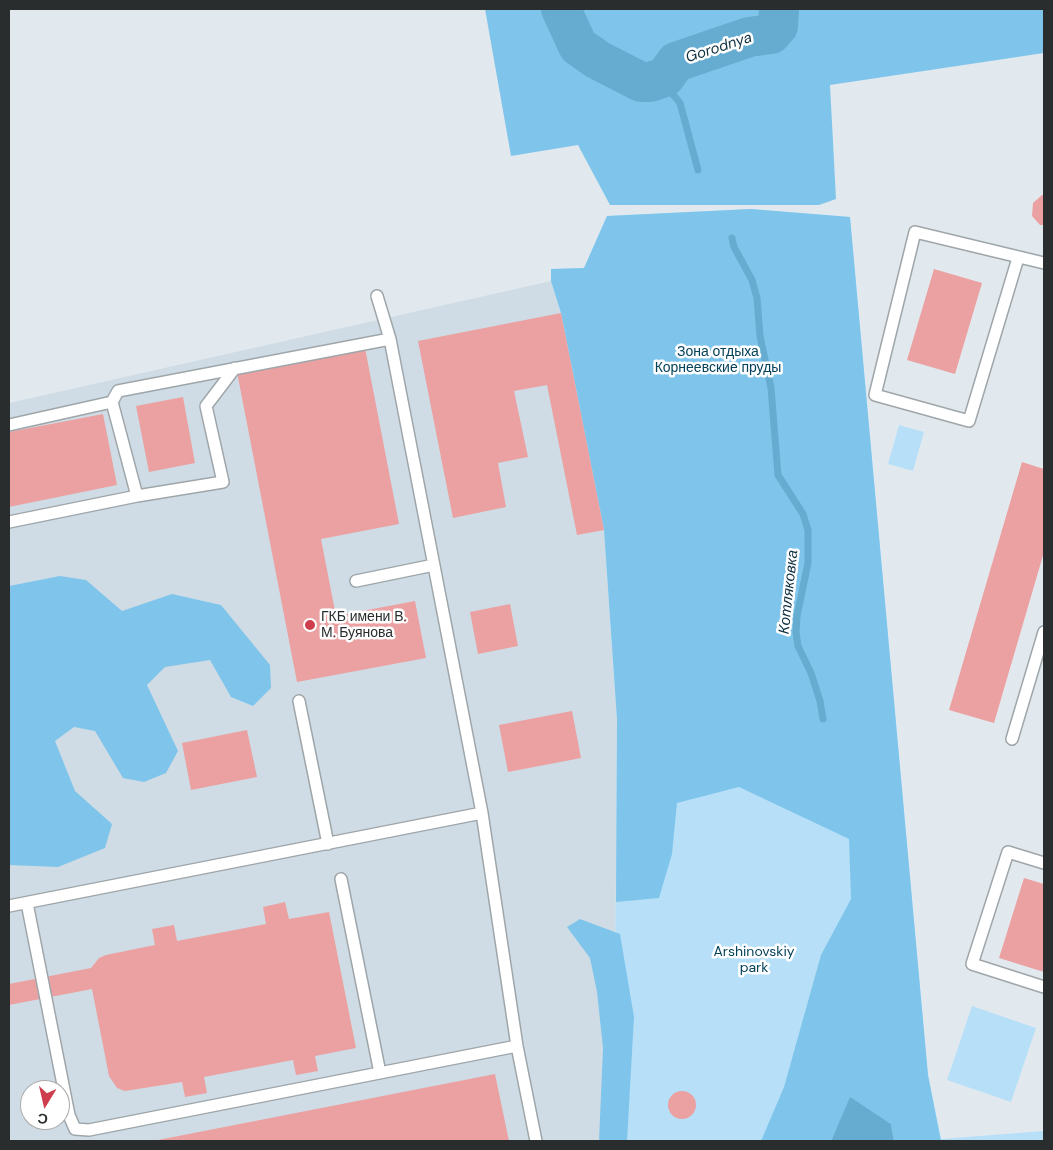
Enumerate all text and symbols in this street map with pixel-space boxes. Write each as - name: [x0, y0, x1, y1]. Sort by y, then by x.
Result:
- water label: Gorodnya: [684, 29, 754, 67]
- park label: Зона отдыха Корнеевские пруды: [655, 344, 781, 377]
- water label: Котляковка: [776, 549, 802, 635]
- place label: ГКБ имени В. М. Буянова: [321, 609, 406, 642]
- marker: ГКБ имени В. М. Буянова: [303, 618, 317, 632]
- park label: Arshinovskiy park: [713, 944, 795, 976]
- north arrow: [20, 1080, 70, 1130]
- text: С: [36, 1109, 49, 1129]

